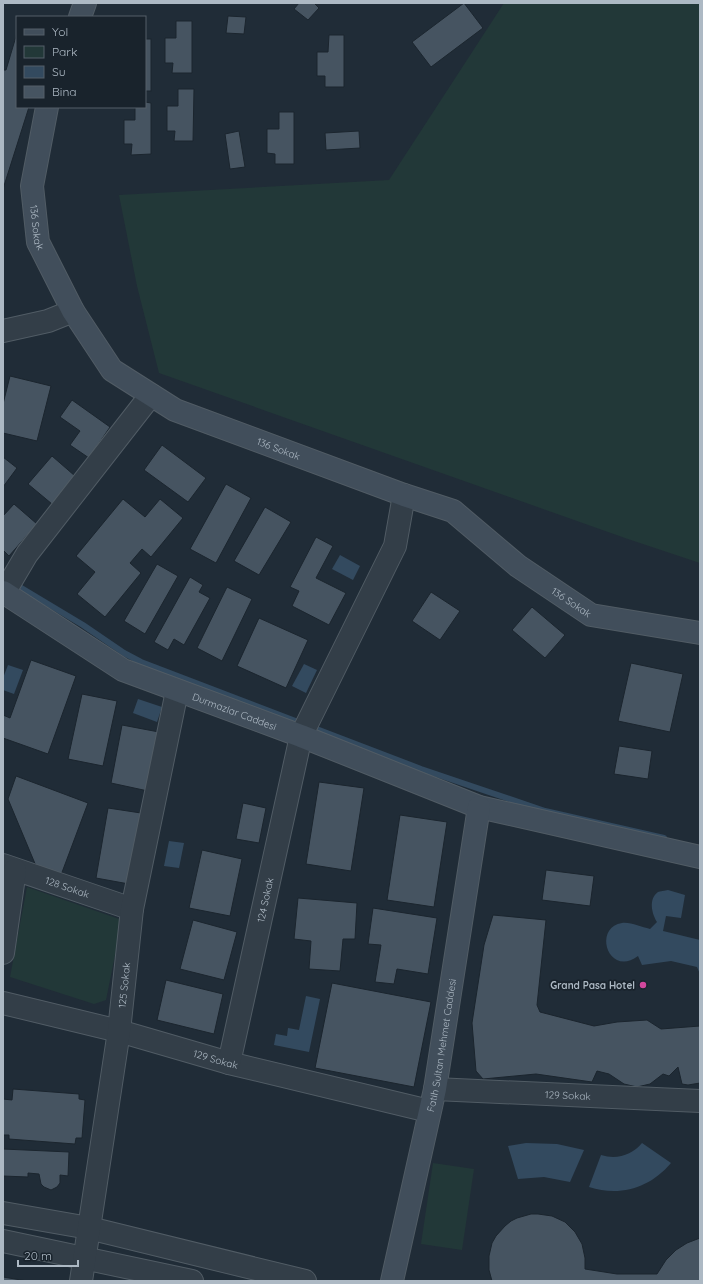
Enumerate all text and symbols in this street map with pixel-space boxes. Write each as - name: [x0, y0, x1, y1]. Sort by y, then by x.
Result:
- legend: [16, 16, 146, 108]
- text: Yol: [52, 24, 68, 39]
- text: Park: [52, 44, 77, 59]
- text: Su: [52, 64, 66, 79]
- text: Bina: [52, 84, 77, 99]
- street label: 136 Sokak: [28, 204, 47, 252]
- street label: 136 Sokak: [255, 434, 302, 462]
- street label: 136 Sokak: [549, 584, 594, 620]
- street label: Durmazlar Caddesi: [191, 690, 278, 733]
- street label: 128 Sokak: [44, 873, 91, 900]
- street label: 124 Sokak: [254, 876, 276, 924]
- street label: 125 Sokak: [115, 962, 133, 1009]
- street label: Fatih Sultan Mehmet Caddesi: [424, 978, 459, 1113]
- place label: Grand Pasa Hotel: [550, 979, 635, 992]
- marker: Grand Pasa Hotel: [638, 980, 648, 990]
- street label: 129 Sokak: [192, 1046, 239, 1071]
- street label: 129 Sokak: [545, 1087, 591, 1103]
- scale bar: [18, 1242, 78, 1268]
- text: 20 m: [24, 1248, 52, 1263]

